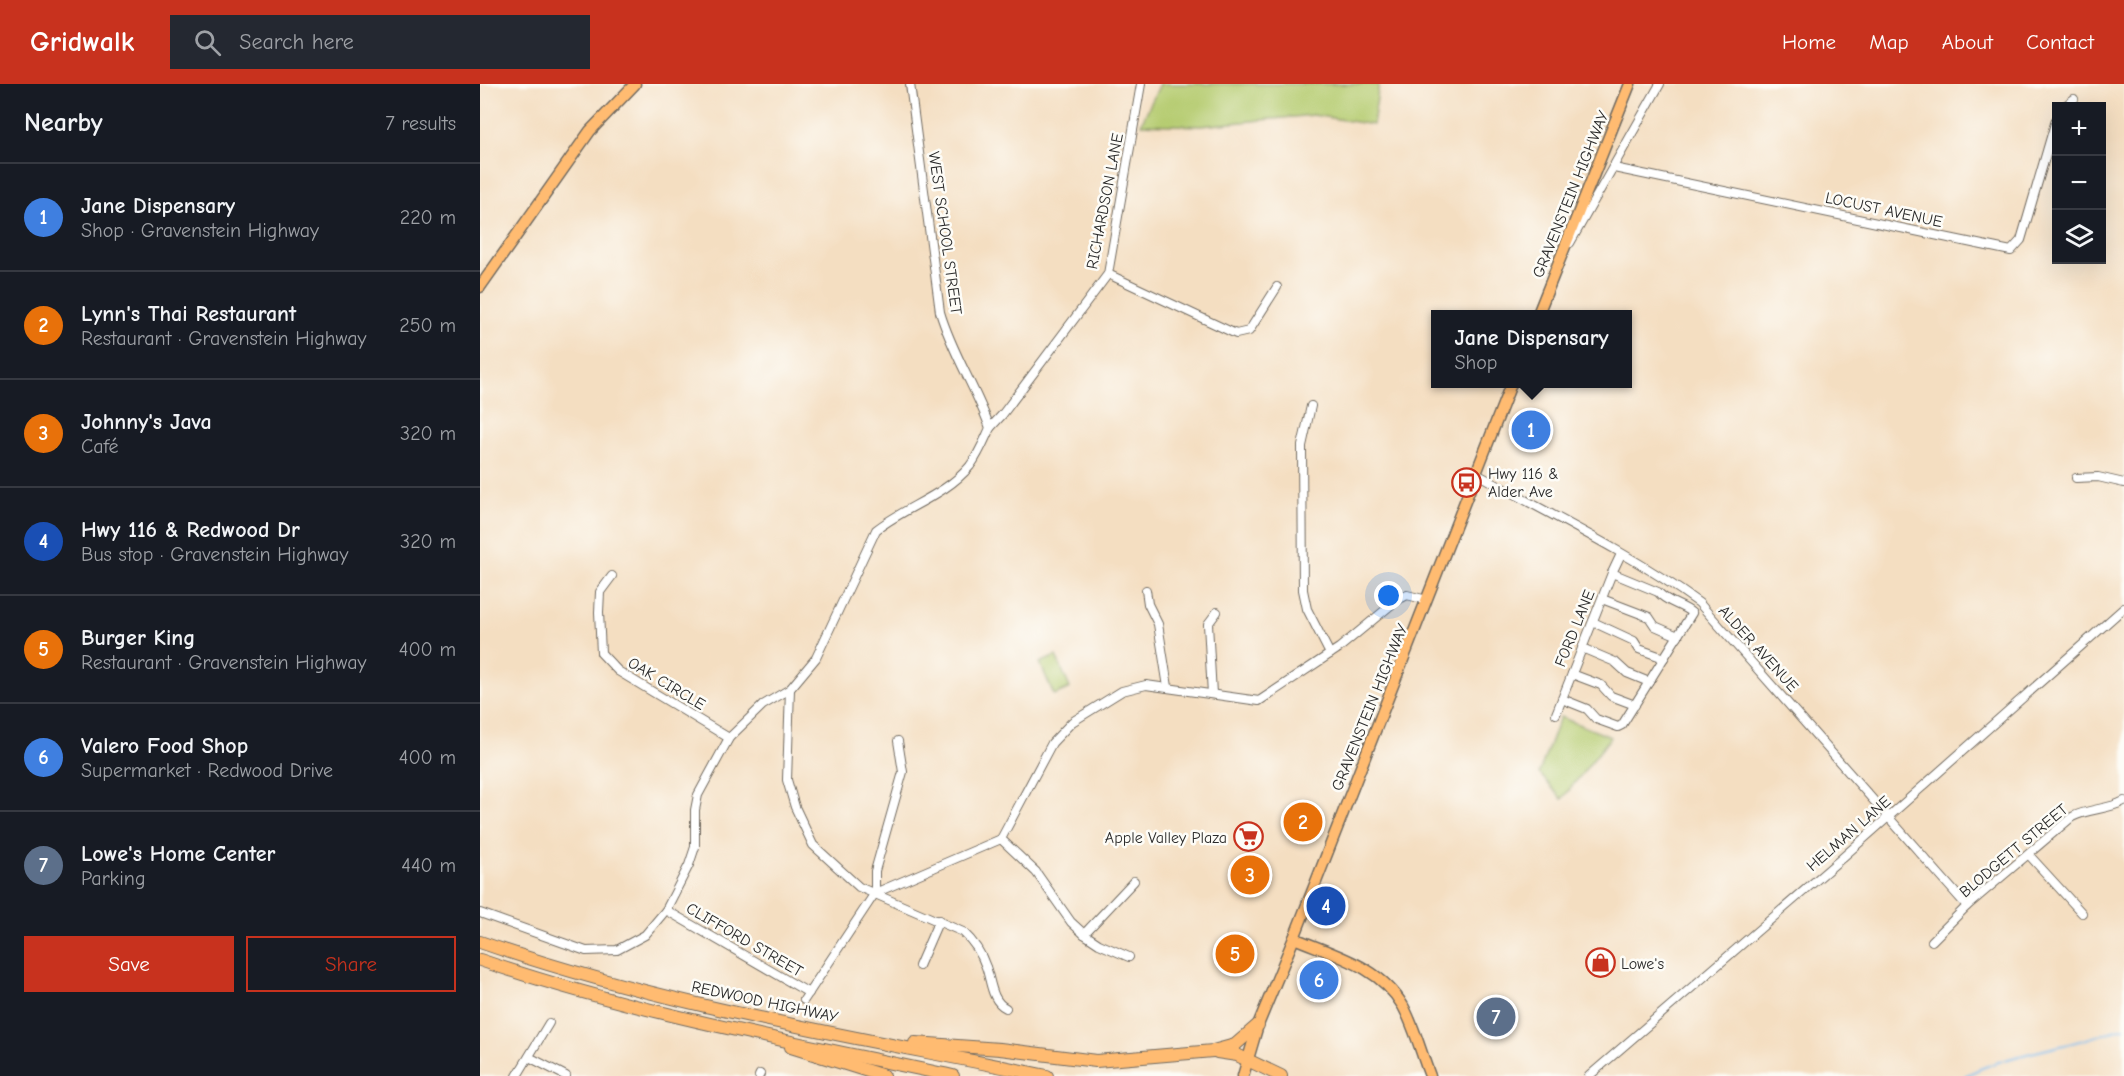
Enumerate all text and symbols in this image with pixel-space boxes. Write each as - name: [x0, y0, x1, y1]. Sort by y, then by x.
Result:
- search box: [170, 15, 590, 69]
- text: Gridwalk: [30, 26, 134, 58]
- icon: search: [191, 26, 224, 59]
- text: Search here: [239, 29, 354, 55]
- text: Home: [1782, 30, 1836, 54]
- text: Map: [1869, 30, 1909, 54]
- text: About: [1942, 30, 1993, 54]
- text: Contact: [2026, 30, 2094, 54]
- map controls: [2052, 102, 2106, 264]
- button: +: [2052, 102, 2106, 156]
- text: Nearby: [24, 108, 103, 138]
- street label: GRAVENSTEIN HIGHWAY: [1529, 108, 1613, 281]
- text: 7 results: [385, 112, 456, 135]
- street label: RICHARDSON LANE: [1083, 131, 1127, 271]
- street label: WEST SCHOOL STREET: [925, 150, 965, 317]
- button: −: [2052, 156, 2106, 210]
- street label: LOCUST AVENUE: [1824, 189, 1944, 231]
- text: Jane Dispensary: [81, 193, 235, 219]
- text: 1: [40, 206, 47, 229]
- text: 220 m: [400, 206, 456, 229]
- button: layers: [2052, 210, 2106, 264]
- text: Shop · Gravenstein Highway: [81, 219, 319, 242]
- text: Lynn's Thai Restaurant: [81, 301, 296, 327]
- popup: [1431, 310, 1632, 388]
- text: 2: [39, 314, 48, 337]
- text: 250 m: [399, 314, 456, 337]
- text: Jane Dispensary: [1454, 325, 1609, 351]
- text: Restaurant · Gravenstein Highway: [81, 327, 366, 350]
- text: Shop: [1454, 351, 1497, 374]
- pin: 1: [1512, 408, 1550, 452]
- text: Johnny's Java: [81, 409, 212, 435]
- text: 3: [39, 422, 48, 445]
- text: 320 m: [400, 422, 456, 445]
- text: Café: [81, 435, 119, 458]
- place label: Hwy 116 & Alder Ave: [1488, 465, 1559, 501]
- bus stop icon: Hwy 116 & Alder Ave: [1451, 466, 1483, 498]
- text: Hwy 116 & Redwood Dr: [81, 517, 300, 543]
- text: 4: [39, 530, 48, 553]
- text: 320 m: [400, 530, 456, 553]
- text: Bus stop · Gravenstein Highway: [81, 543, 348, 566]
- your location: [1374, 581, 1403, 610]
- street label: FORD LANE: [1551, 587, 1599, 670]
- street label: ALDER AVENUE: [1715, 602, 1802, 696]
- street label: GRAVENSTEIN HIGHWAY: [1328, 621, 1412, 794]
- text: Burger King: [81, 625, 195, 651]
- text: 5: [38, 638, 49, 661]
- text: 400 m: [399, 638, 456, 661]
- text: Restaurant · Gravenstein Highway: [81, 651, 366, 674]
- street label: OAK CIRCLE: [625, 654, 709, 714]
- text: Valero Food Shop: [81, 733, 248, 759]
- text: 6: [38, 746, 49, 769]
- text: 400 m: [399, 746, 456, 769]
- text: Supermarket · Redwood Drive: [81, 759, 333, 782]
- street label: HELMAN LANE: [1803, 792, 1895, 875]
- pin: 2: [1284, 800, 1322, 844]
- street label: BLODGETT STREET: [1956, 800, 2072, 901]
- supermarket icon: Apple Valley Plaza: [1232, 821, 1264, 853]
- place label: Apple Valley Plaza: [1105, 829, 1227, 847]
- text: Lowe's Home Center: [81, 841, 275, 867]
- pin: 3: [1230, 852, 1270, 898]
- text: 7: [39, 854, 48, 877]
- text: 440 m: [401, 854, 456, 877]
- text: Parking: [81, 867, 146, 890]
- pin: 4: [1306, 884, 1346, 928]
- street label: CLIFFORD STREET: [683, 899, 807, 981]
- pin: 5: [1216, 932, 1254, 976]
- button: Save: [24, 936, 234, 992]
- button: Share: [246, 936, 456, 992]
- shop icon: Lowe's: [1584, 947, 1616, 979]
- place label: Lowe's: [1621, 955, 1664, 973]
- pin: 6: [1300, 958, 1338, 1002]
- street label: REDWOOD HIGHWAY: [690, 978, 840, 1026]
- pin: 7: [1476, 994, 1516, 1040]

